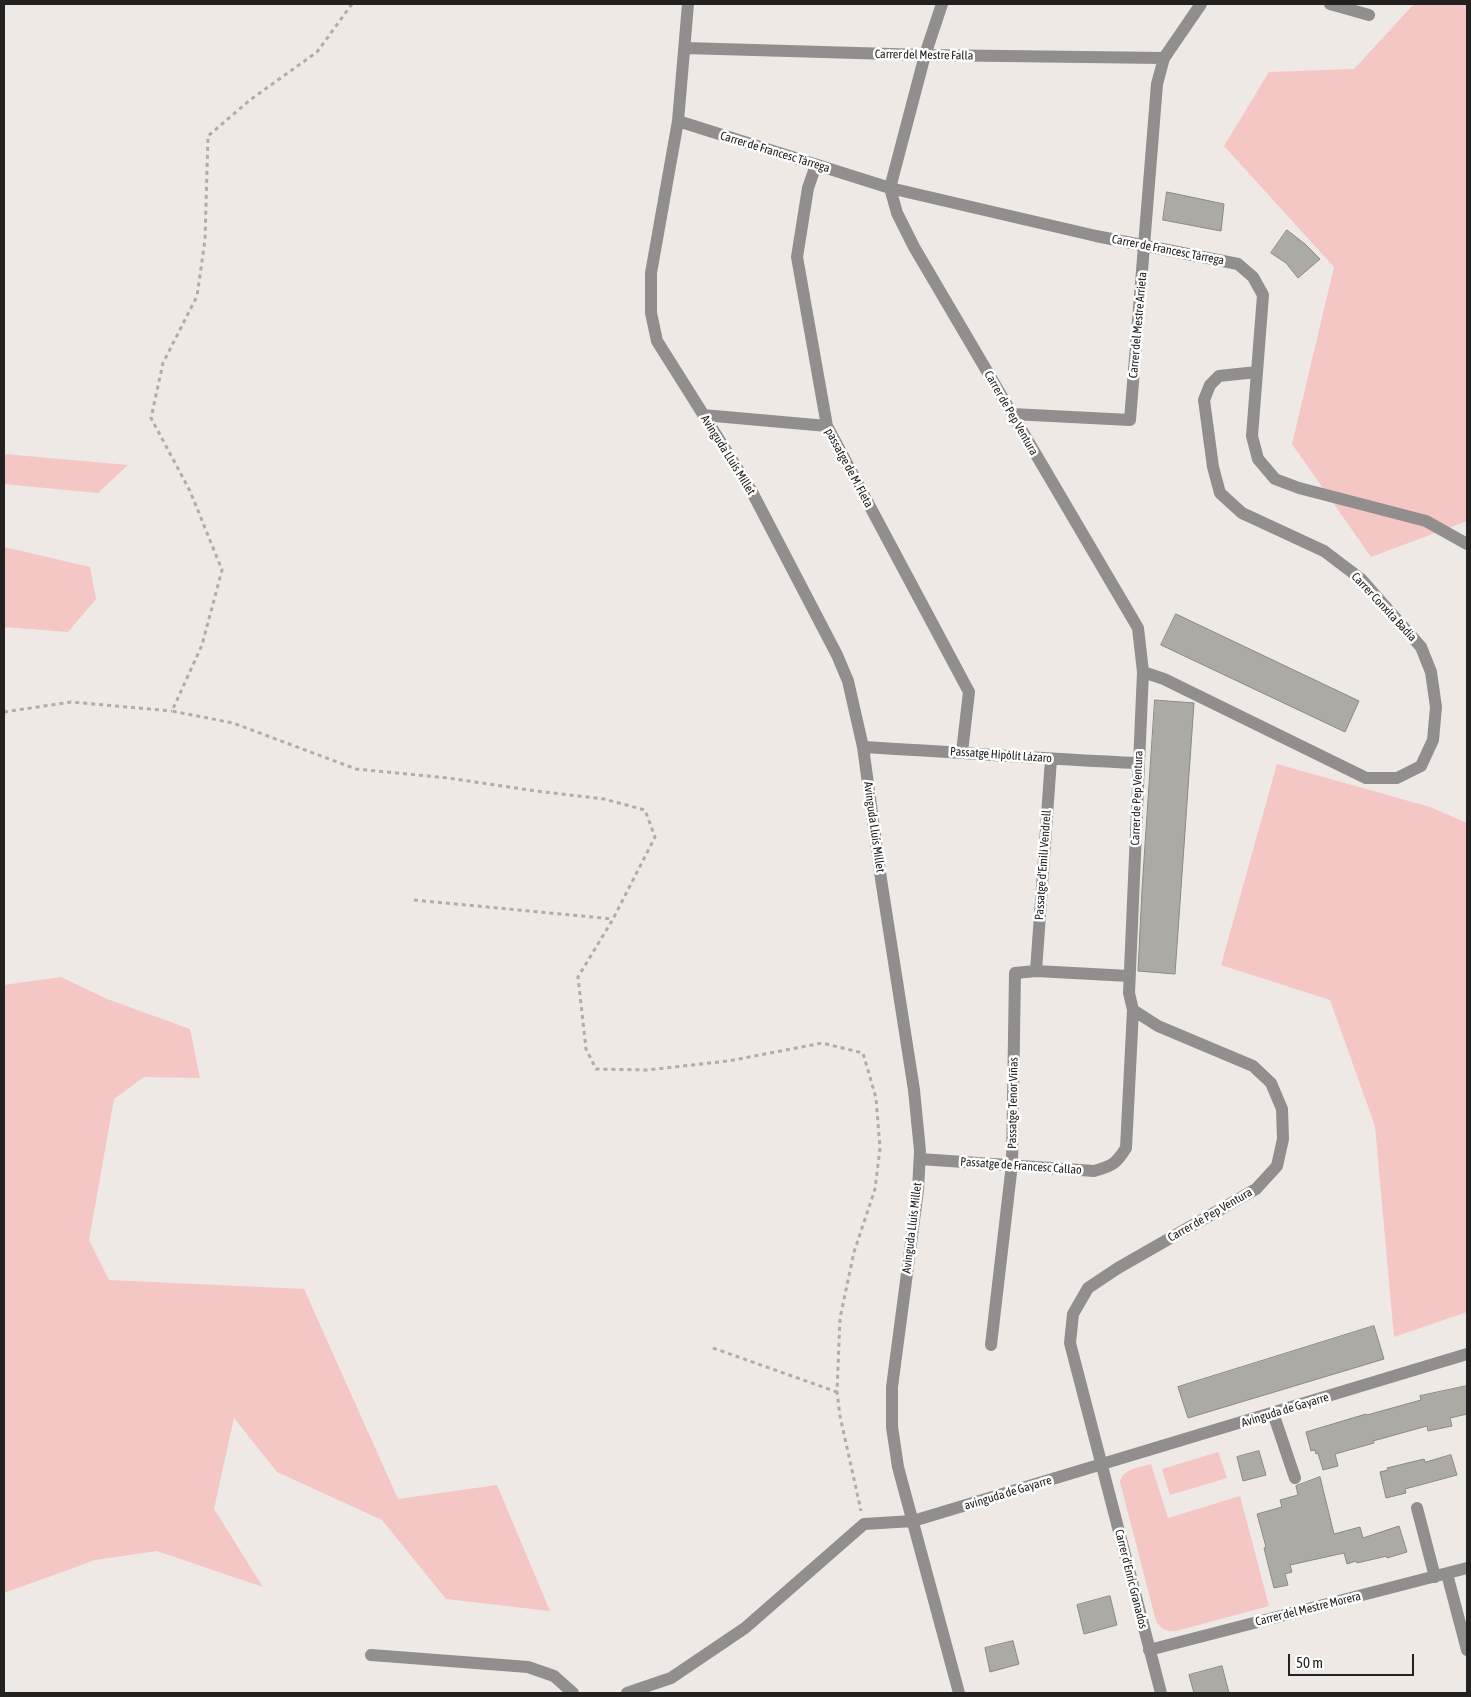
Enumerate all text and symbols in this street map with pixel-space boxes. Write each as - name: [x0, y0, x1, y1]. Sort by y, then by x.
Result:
- street label: Carrer del Mestre Falla: [875, 47, 973, 63]
- street label: Carrer de Francesc Tàrrega: [718, 128, 832, 176]
- street label: Carrer de Francesc Tàrrega: [1111, 232, 1225, 268]
- street label: Carrer del Mestre Arrieta: [1126, 271, 1150, 379]
- street label: Carrer de Pep Ventura: [981, 368, 1041, 458]
- street label: Avinguda Lluís Millet: [698, 412, 758, 498]
- street label: passatge de M. Fleta: [822, 426, 876, 510]
- street label: Carrer Conxita Badia: [1348, 569, 1420, 645]
- street label: Passatge Hipólit Lázaro: [950, 744, 1052, 766]
- street label: Carrer de Pep Ventura: [1128, 750, 1146, 846]
- street label: Avinguda Lluís Millet: [861, 781, 887, 873]
- street label: Passatge d'Emili Vendrell: [1032, 809, 1054, 921]
- street label: Passatge Tenor Viñas: [1005, 1057, 1021, 1149]
- street label: Passatge de Francesc Callao: [960, 1155, 1082, 1177]
- street label: Avinguda Lluís Millet: [899, 1182, 925, 1274]
- street label: Carrer de Pep Ventura: [1165, 1185, 1255, 1245]
- street label: Avinguda de Gayarre: [1239, 1390, 1331, 1430]
- street label: avinguda de Gayarre: [963, 1473, 1053, 1513]
- street label: Carrer d'Enric Granados: [1112, 1528, 1150, 1630]
- street label: Carrer del Mestre Morera: [1254, 1589, 1362, 1629]
- scale bar: [1291, 1644, 1417, 1676]
- text: 50 m: [1296, 1654, 1323, 1671]

